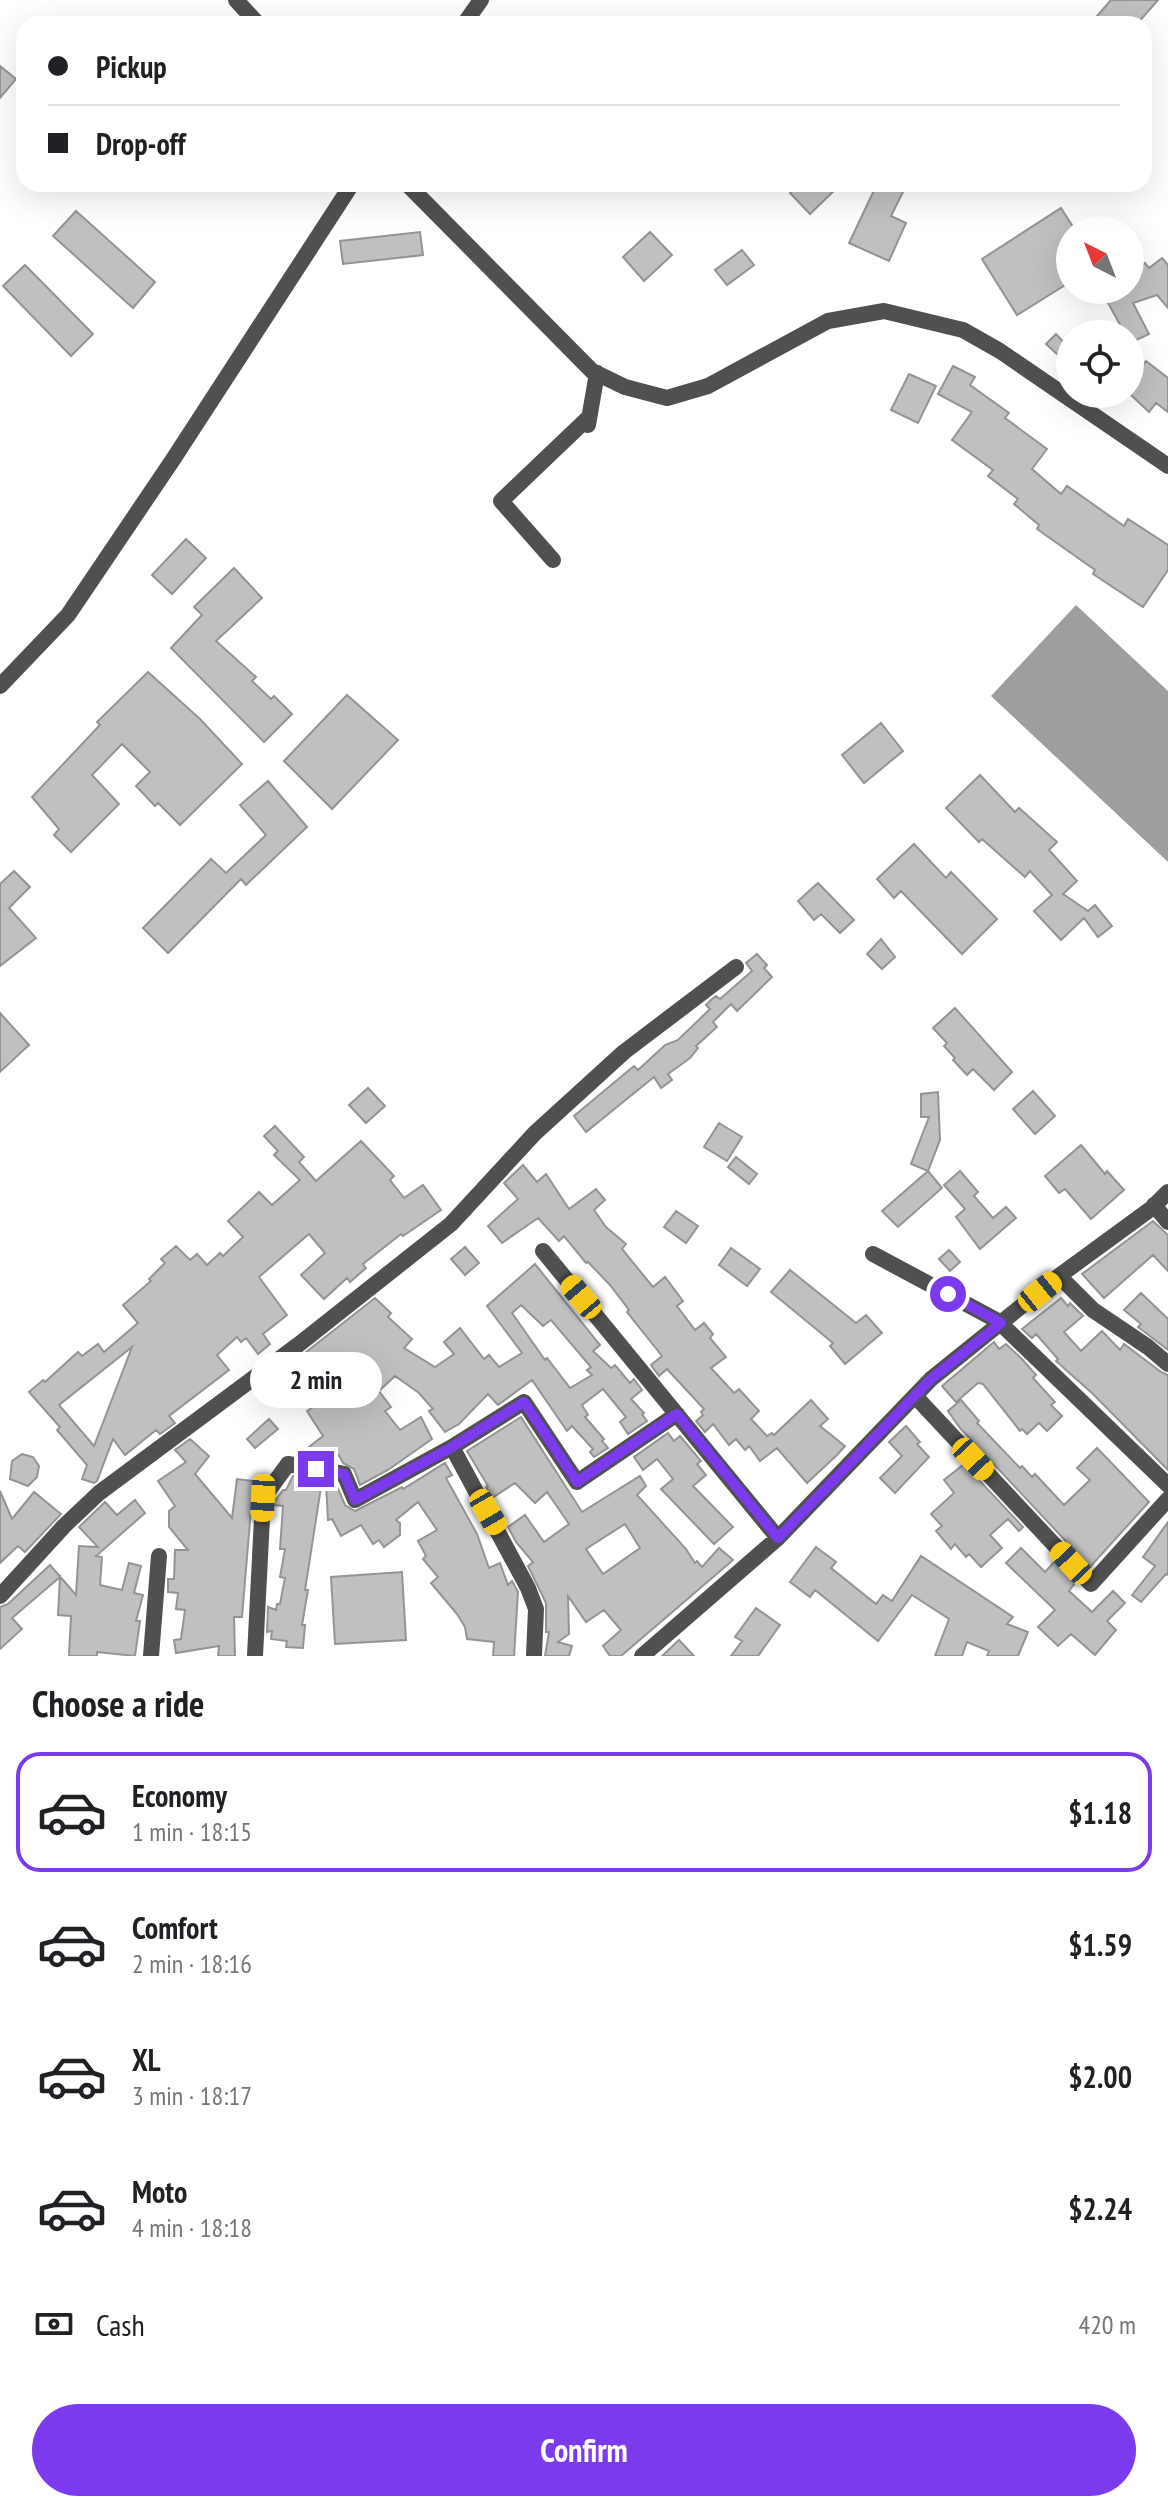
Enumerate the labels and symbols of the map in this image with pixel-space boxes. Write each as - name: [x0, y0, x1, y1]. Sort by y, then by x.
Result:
- north arrow: [1056, 216, 1144, 304]
- car: [1014, 1268, 1066, 1316]
- car: [556, 1271, 606, 1323]
- route start: [930, 1276, 966, 1312]
- callout: 2 min: [250, 1353, 382, 1409]
- car: [948, 1433, 998, 1485]
- route end: [298, 1451, 334, 1487]
- car: [250, 1473, 276, 1523]
- car: [466, 1485, 510, 1539]
- car: [1046, 1537, 1096, 1589]

